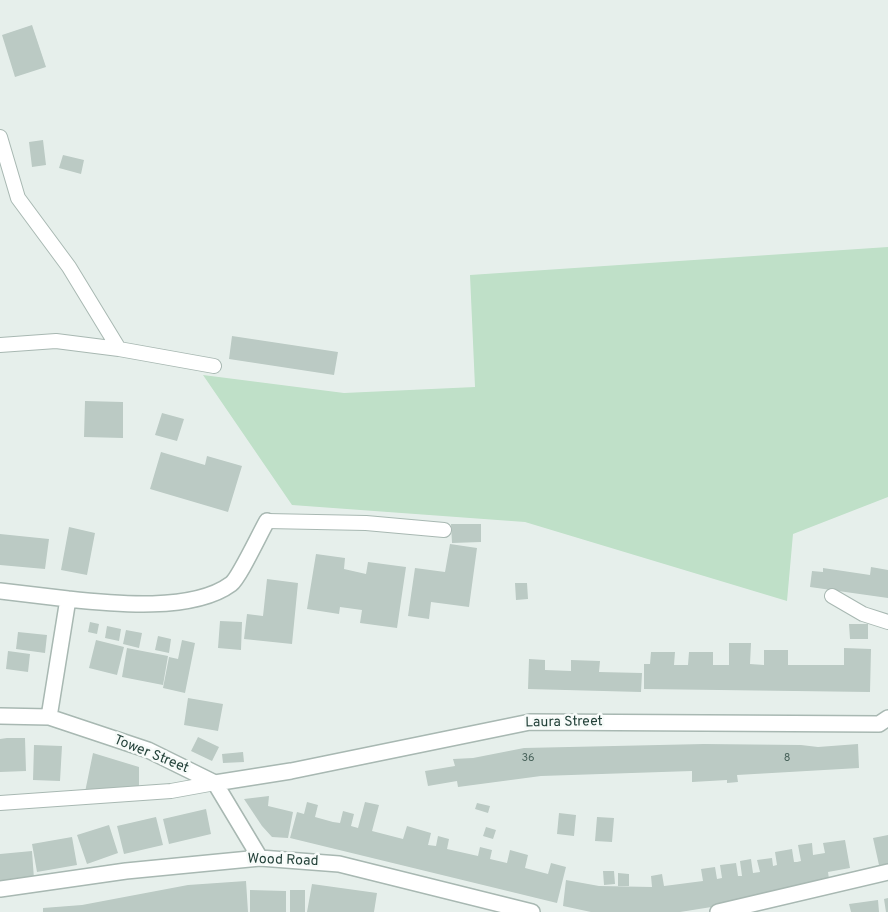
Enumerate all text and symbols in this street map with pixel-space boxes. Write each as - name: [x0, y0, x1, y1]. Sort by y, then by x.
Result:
- street label: Laura Street: [525, 714, 603, 732]
- street label: Tower Street: [111, 732, 191, 778]
- house number: 36: [521, 752, 535, 766]
- house number: 8: [784, 752, 790, 766]
- street label: Wood Road: [247, 851, 319, 871]

